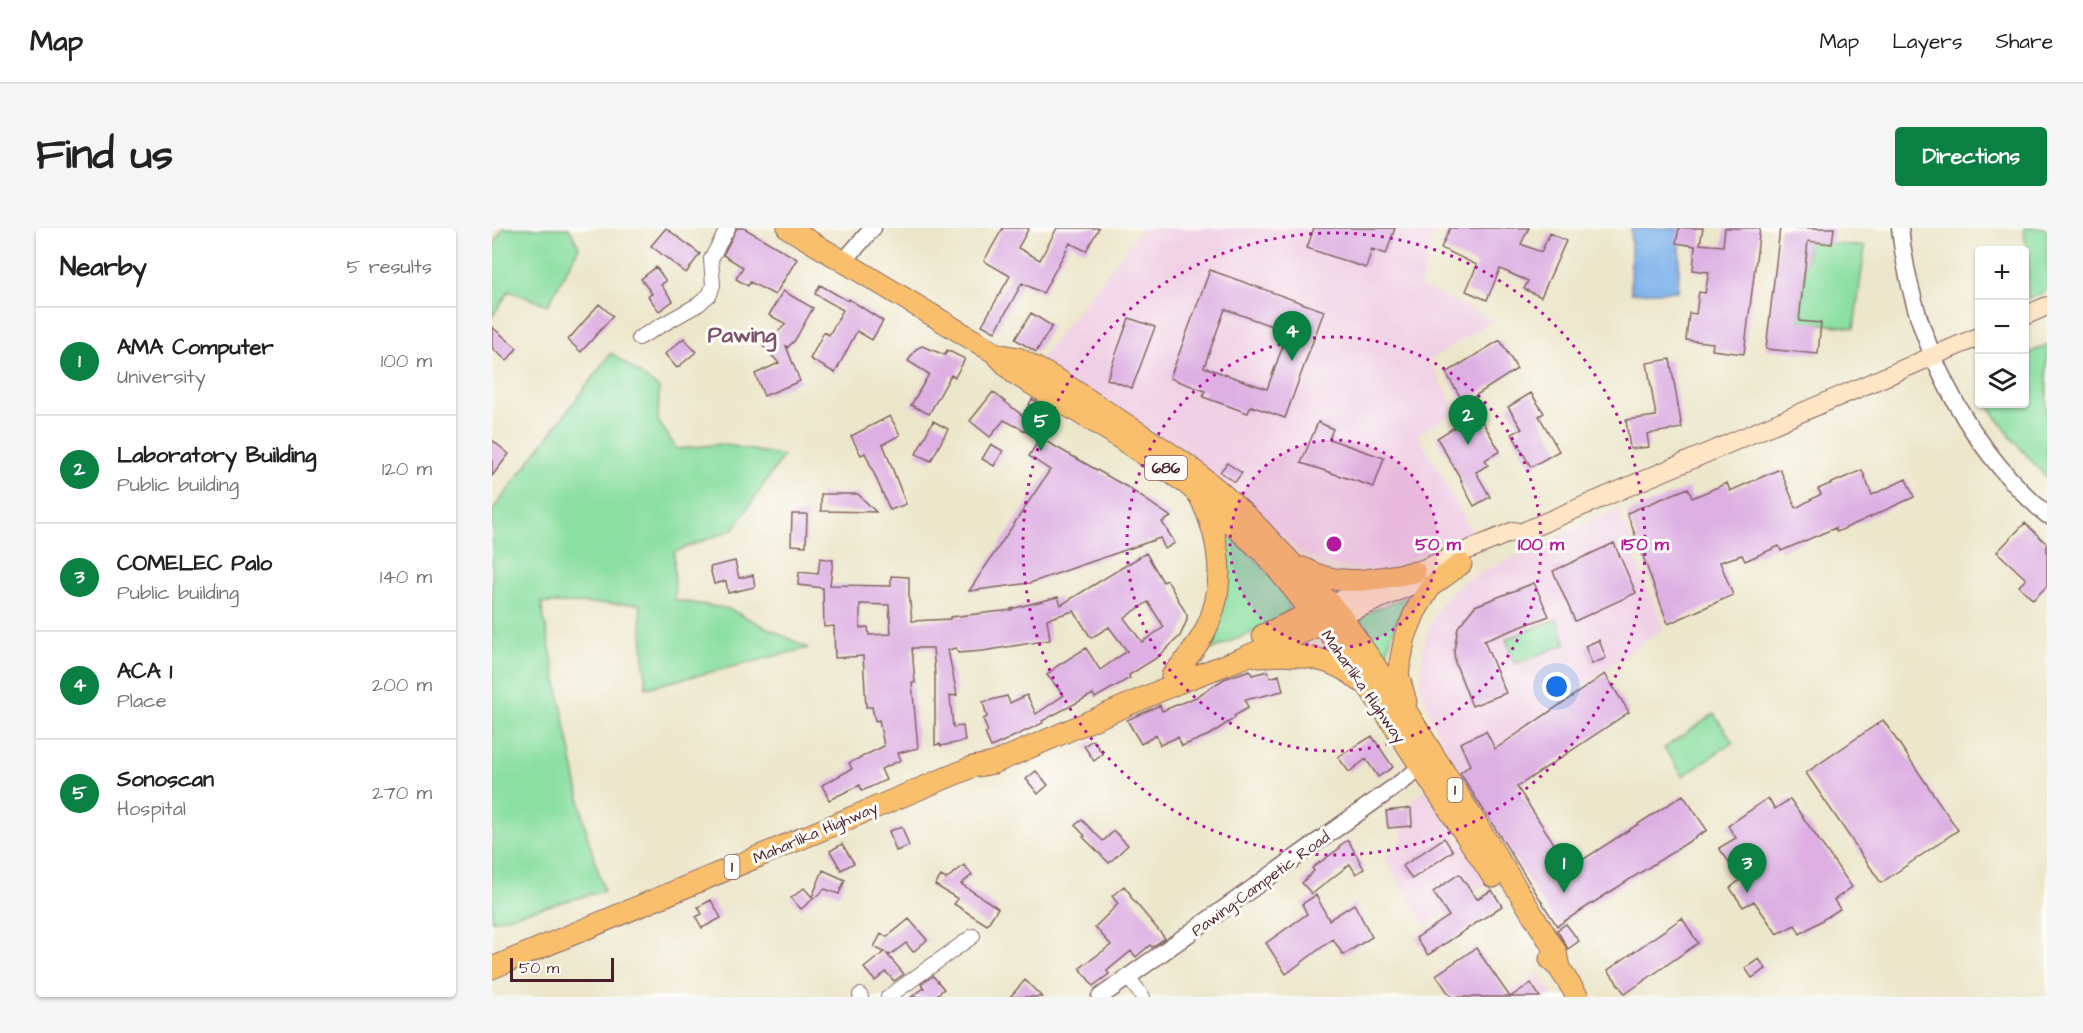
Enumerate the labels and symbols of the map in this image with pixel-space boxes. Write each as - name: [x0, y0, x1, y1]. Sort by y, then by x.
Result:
- pin: 4: [1272, 312, 1312, 361]
- district label: Pawing: [708, 320, 777, 352]
- pin: 2: [1448, 396, 1488, 445]
- pin: 5: [1022, 402, 1060, 451]
- road number: 686: [1145, 456, 1187, 480]
- text: 50 m: [1415, 532, 1462, 557]
- text: 100 m: [1518, 532, 1565, 557]
- text: 150 m: [1621, 532, 1670, 557]
- centre of rings: [1324, 534, 1344, 554]
- street label: Maharlika Highway: [1315, 625, 1411, 748]
- your location: [1542, 672, 1571, 701]
- road number: 1: [1448, 778, 1462, 802]
- street label: Maharlika Highway: [750, 797, 882, 870]
- street label: Pawing-Campetic Road: [1187, 826, 1335, 942]
- pin: 1: [1544, 844, 1584, 893]
- pin: 3: [1728, 844, 1766, 893]
- road number: 1: [724, 855, 740, 879]
- scale bar: [510, 955, 614, 982]

